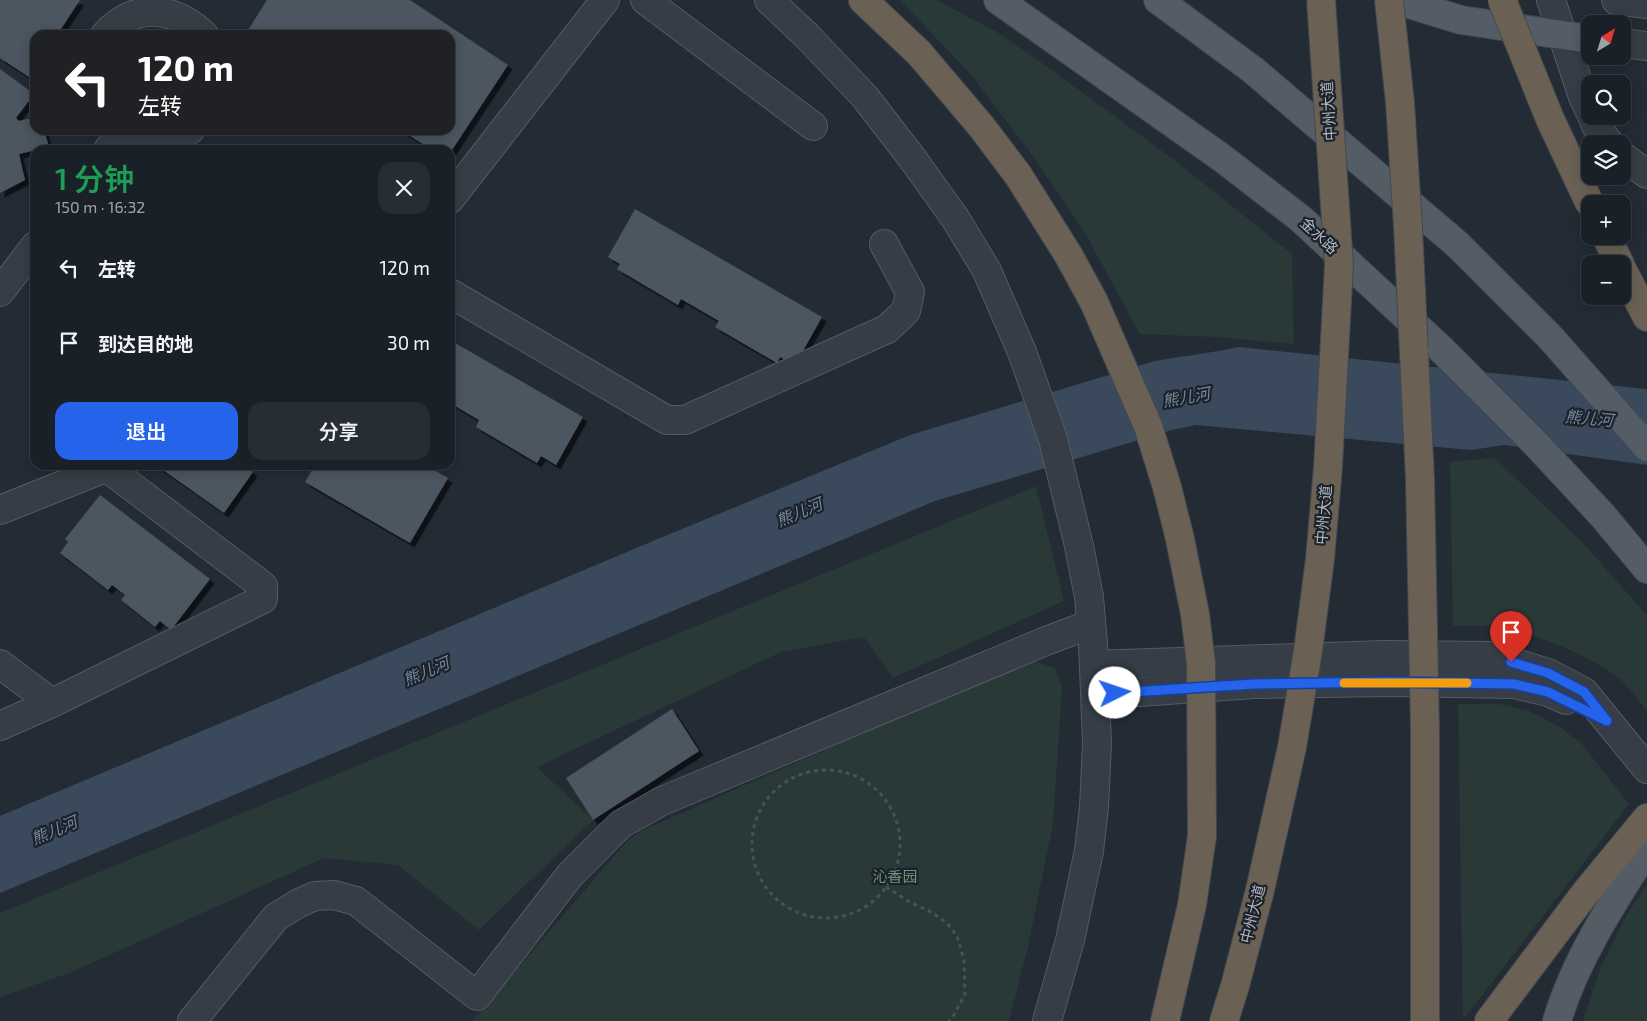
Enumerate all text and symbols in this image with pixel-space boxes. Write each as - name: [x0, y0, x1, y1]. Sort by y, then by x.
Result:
- north arrow: [1581, 15, 1631, 65]
- map controls: [1581, 15, 1631, 305]
- text: 120 m: [138, 46, 234, 88]
- icon: left: [55, 50, 120, 115]
- button: search: [1581, 75, 1631, 125]
- street label: 中州大道: [1317, 81, 1339, 142]
- text: 左转: [138, 92, 182, 118]
- button: layers: [1581, 135, 1631, 185]
- text: 1 分钟: [55, 160, 134, 196]
- button: close: [378, 162, 430, 214]
- button: +: [1581, 195, 1631, 245]
- text: 150 m · 16:32: [55, 197, 145, 216]
- street label: 金水路: [1297, 213, 1342, 257]
- icon: left: [55, 254, 83, 282]
- button: −: [1581, 255, 1631, 305]
- text: 120 m: [379, 256, 430, 279]
- text: 左转: [98, 257, 136, 280]
- icon: arrive: [55, 329, 83, 357]
- text: 30 m: [387, 331, 430, 354]
- text: 到达目的地: [98, 332, 193, 355]
- water label: 熊儿河: [1161, 382, 1214, 410]
- button: 退出: [55, 402, 238, 460]
- button: 分享: [248, 402, 430, 460]
- water label: 熊儿河: [1564, 406, 1617, 429]
- street label: 中州大道: [1311, 484, 1335, 546]
- water label: 熊儿河: [773, 492, 827, 530]
- pin: [1490, 611, 1532, 662]
- icon: arrive: [1497, 618, 1525, 646]
- water label: 熊儿河: [400, 651, 454, 689]
- position arrow: [1088, 666, 1140, 718]
- water label: 熊儿河: [28, 810, 82, 848]
- park label: 沁香园: [872, 867, 918, 885]
- street label: 中州大道: [1236, 882, 1268, 945]

